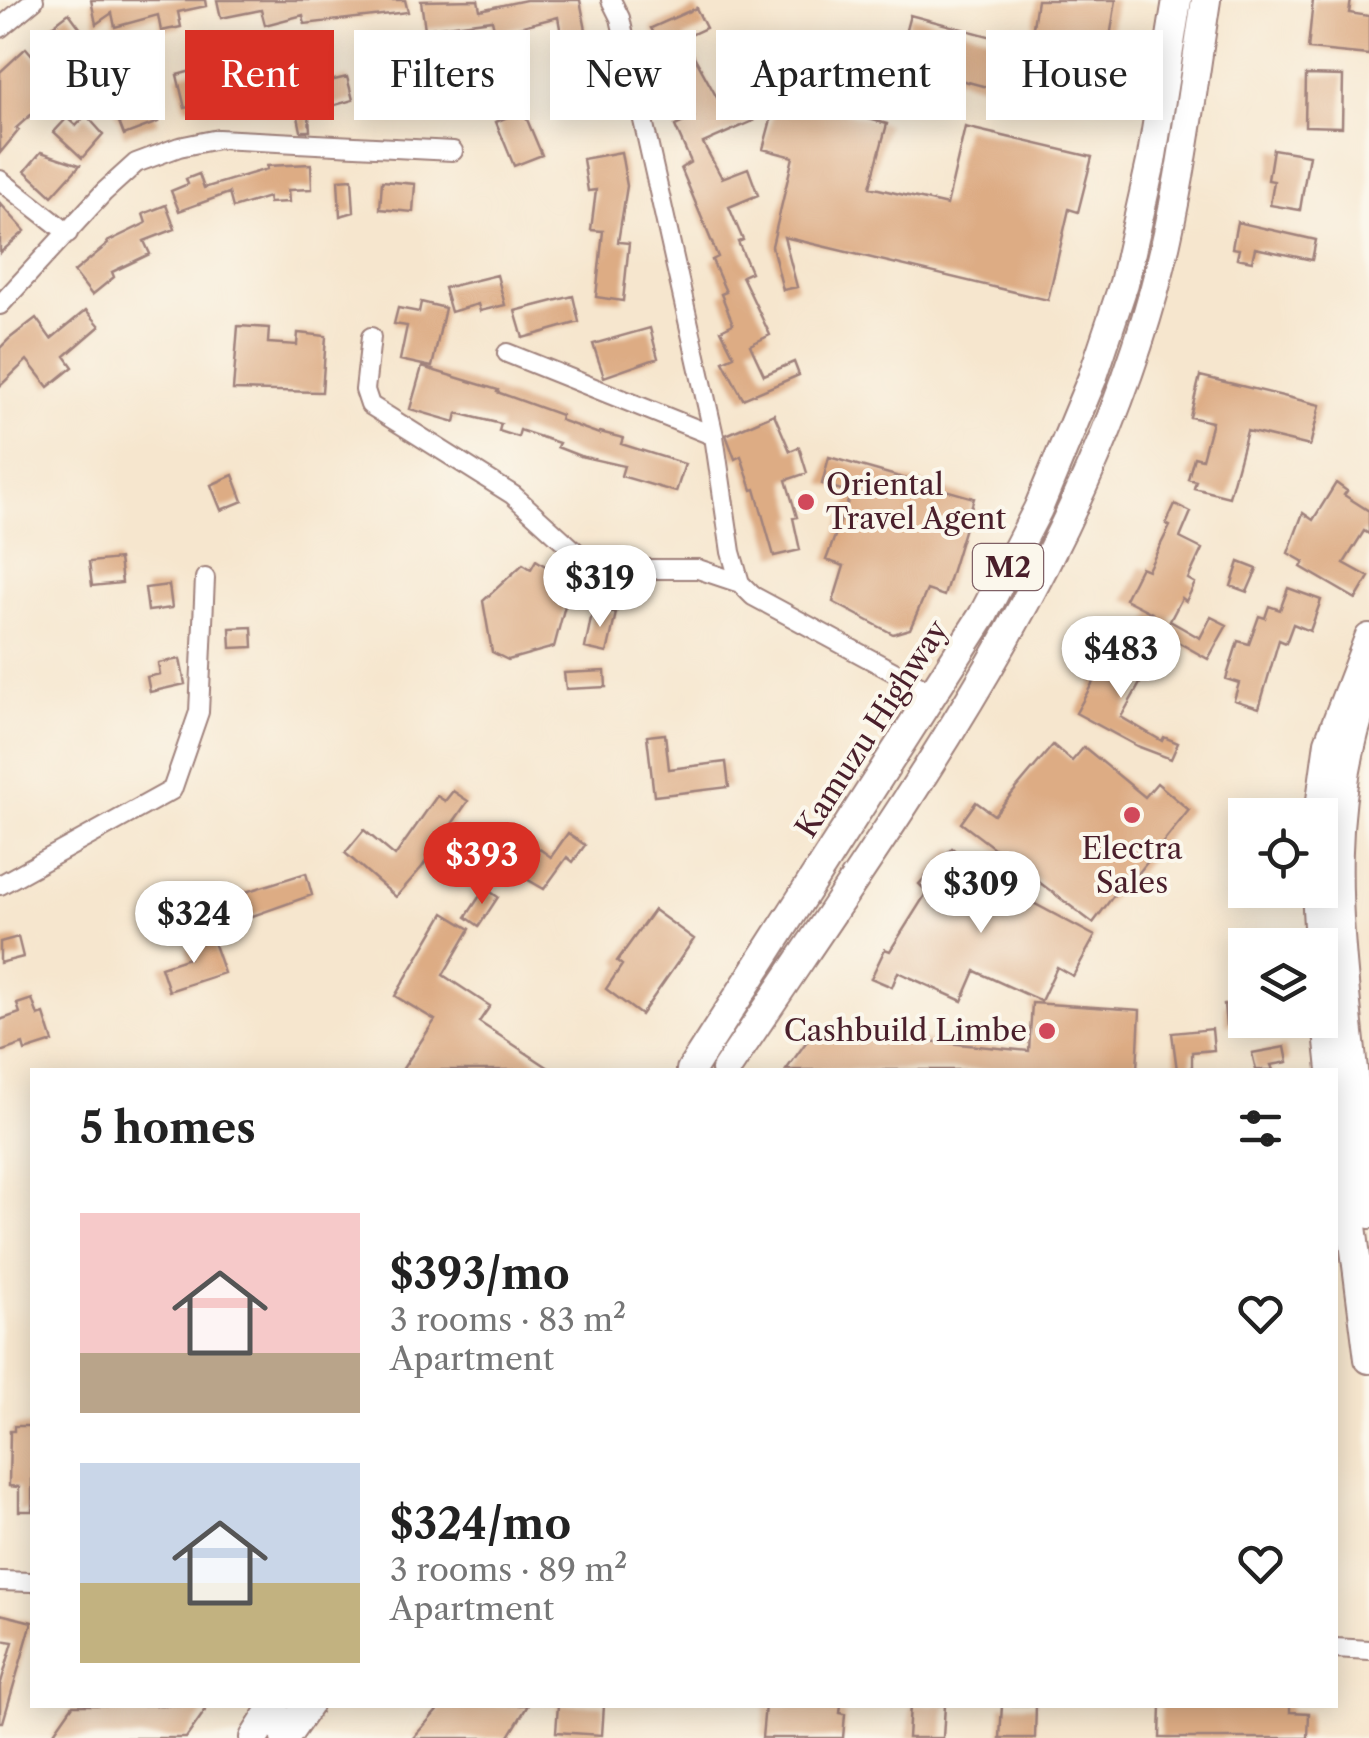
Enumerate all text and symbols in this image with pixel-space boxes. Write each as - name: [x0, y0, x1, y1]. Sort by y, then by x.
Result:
- chip: Buy: [30, 30, 165, 120]
- chip: Rent: [185, 30, 334, 120]
- chip: Filters: [354, 30, 530, 120]
- chip: New: [550, 30, 696, 120]
- chip: Apartment: [716, 30, 966, 120]
- chip: House: [986, 30, 1163, 120]
- place label: Oriental Travel Agent: [826, 466, 1006, 537]
- marker: Oriental Travel Agent: [795, 491, 817, 513]
- road number: M2: [973, 544, 1043, 590]
- pin: $319: [541, 545, 659, 630]
- text: $319: [565, 558, 635, 597]
- street label: Kamuzu Highway: [787, 613, 956, 844]
- pin: $483: [1062, 616, 1180, 701]
- text: $483: [1084, 629, 1158, 668]
- map controls: [1228, 798, 1338, 1038]
- button: locate: [1228, 798, 1338, 908]
- marker: Electra Sales: [1121, 804, 1143, 826]
- pin: $393: [423, 822, 541, 907]
- place label: Electra Sales: [1081, 830, 1183, 901]
- text: $393: [445, 835, 519, 874]
- pin: $309: [922, 851, 1040, 936]
- text: $309: [943, 864, 1019, 903]
- pin: $324: [135, 881, 253, 966]
- text: $324: [157, 894, 231, 933]
- button: layers: [1228, 928, 1338, 1038]
- place label: Cashbuild Limbe: [784, 1012, 1027, 1049]
- marker: Cashbuild Limbe: [1036, 1020, 1058, 1042]
- icon: filters: [1233, 1101, 1288, 1156]
- text: 5 homes: [80, 1102, 256, 1154]
- text: $393/mo: [390, 1248, 570, 1300]
- icon: home: [160, 1253, 280, 1373]
- icon: heart: [1233, 1286, 1288, 1341]
- text: 3 rooms · 83 m²: [390, 1300, 626, 1339]
- text: Apartment: [390, 1339, 554, 1378]
- text: $324/mo: [390, 1498, 571, 1550]
- icon: home: [160, 1503, 280, 1623]
- icon: heart: [1233, 1536, 1288, 1591]
- text: 3 rooms · 89 m²: [390, 1550, 627, 1589]
- text: Apartment: [390, 1589, 554, 1628]

